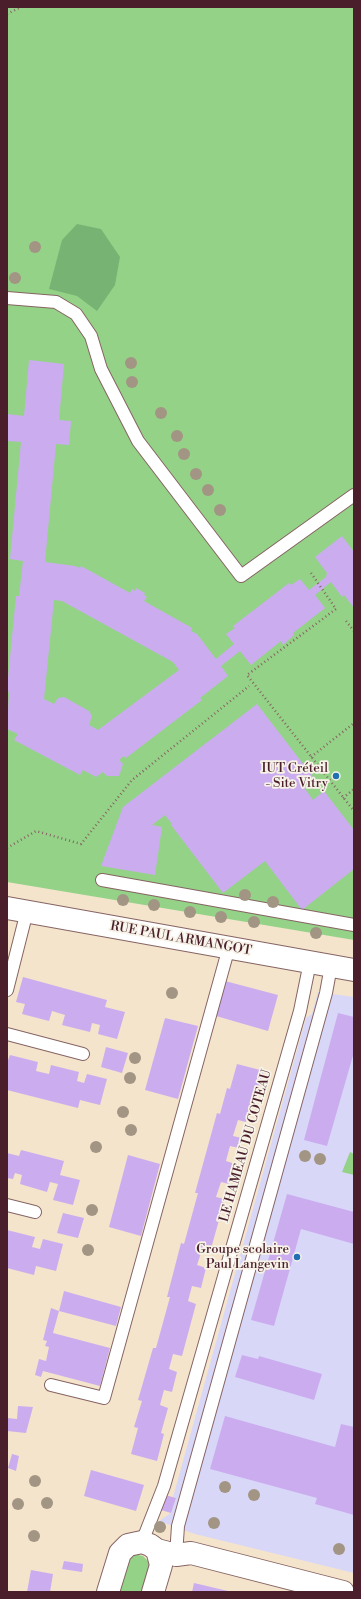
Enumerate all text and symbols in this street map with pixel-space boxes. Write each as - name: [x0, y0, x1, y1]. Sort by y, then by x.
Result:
- place label: IUT Créteil - Site Vitry: [261, 761, 328, 792]
- marker: IUT Créteil - Site Vitry: [331, 771, 341, 781]
- street label: RUE PAUL ARMANGOT: [109, 919, 253, 959]
- street label: LE HAMEAU DU COTEAU: [217, 1068, 275, 1224]
- place label: Groupe scolaire Paul Langevin: [196, 1242, 289, 1273]
- marker: Groupe scolaire Paul Langevin: [292, 1252, 302, 1262]

